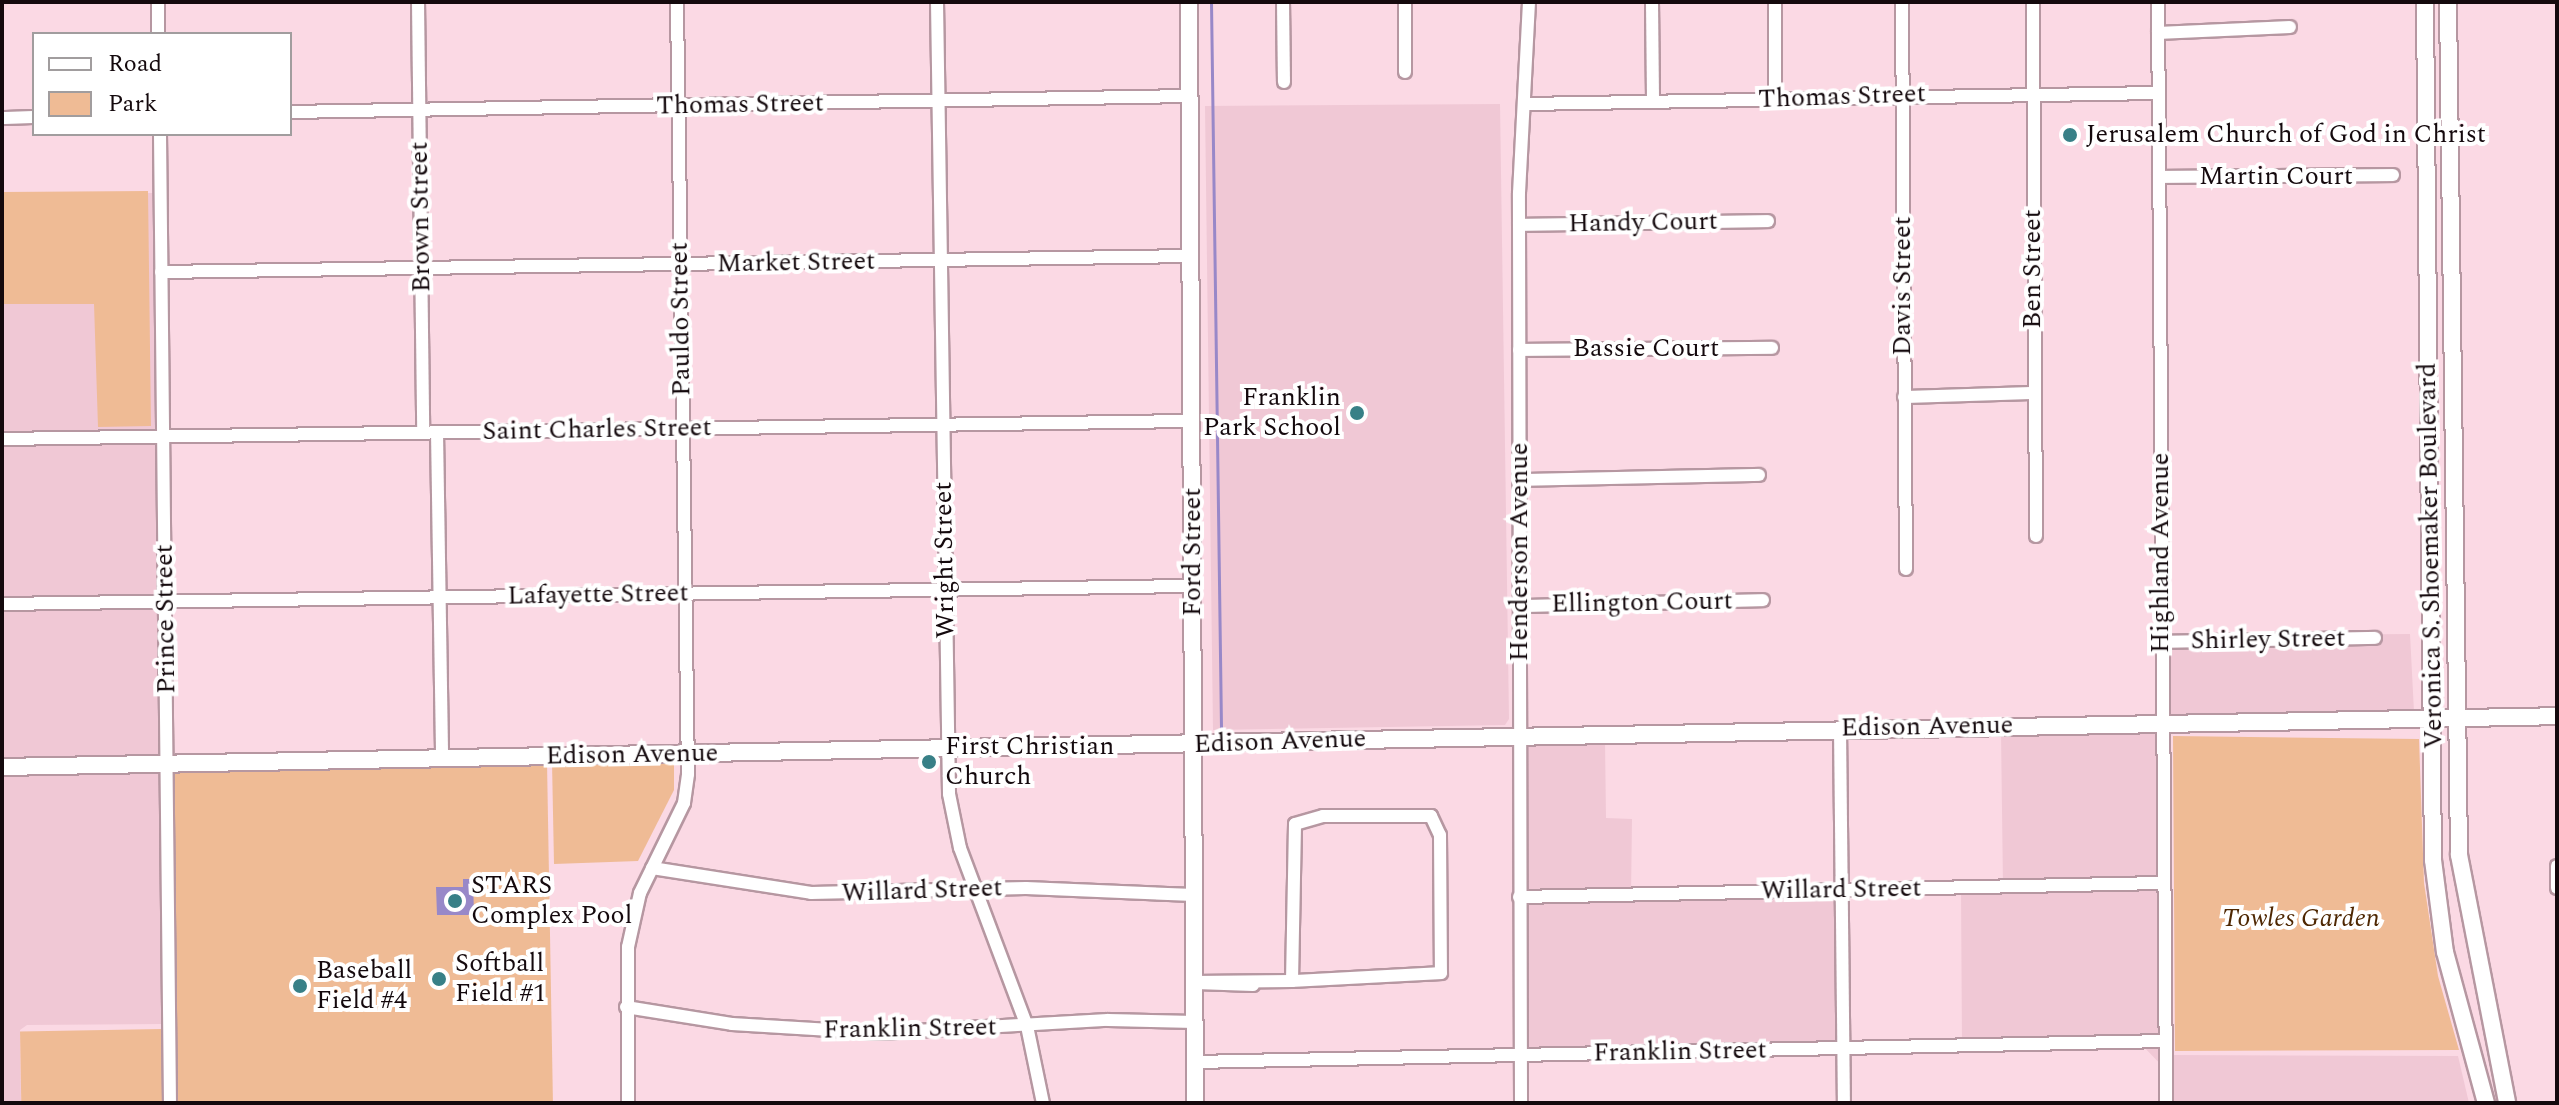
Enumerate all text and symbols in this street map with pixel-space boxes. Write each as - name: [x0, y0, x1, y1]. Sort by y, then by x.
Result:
- legend: [32, 32, 292, 136]
- text: Road: [108, 46, 162, 82]
- street label: Thomas Street: [1758, 78, 1926, 116]
- text: Park: [108, 86, 158, 122]
- street label: Thomas Street: [656, 88, 824, 122]
- place label: Jerusalem Church of God in Christ: [2086, 119, 2486, 151]
- marker: Jerusalem Church of God in Christ: [2061, 126, 2079, 144]
- street label: Brown Street: [404, 141, 438, 293]
- street label: Martin Court: [2199, 161, 2353, 193]
- street label: Handy Court: [1568, 206, 1718, 240]
- street label: Ben Street: [2017, 209, 2049, 329]
- street label: Davis Street: [1887, 216, 1919, 356]
- street label: Pauldo Street: [664, 242, 698, 396]
- street label: Market Street: [717, 246, 875, 280]
- street label: Bassie Court: [1573, 333, 1719, 365]
- street label: Veronica S. Shoemaker Boulevard: [2412, 363, 2450, 749]
- place label: Franklin Park School: [1203, 382, 1341, 444]
- marker: Franklin Park School: [1348, 404, 1366, 422]
- street label: Saint Charles Street: [482, 412, 712, 448]
- street label: Henderson Avenue: [1504, 443, 1536, 661]
- street label: Highland Avenue: [2145, 453, 2177, 653]
- street label: Wright Street: [928, 481, 962, 639]
- street label: Ford Street: [1177, 488, 1209, 616]
- street label: Prince Street: [149, 544, 183, 694]
- street label: Lafayette Street: [507, 578, 689, 612]
- street label: Ellington Court: [1551, 586, 1733, 620]
- street label: Shirley Street: [2190, 623, 2346, 657]
- street label: Edison Avenue: [1841, 710, 2013, 744]
- street label: Edison Avenue: [1193, 723, 1367, 761]
- place label: First Christian Church: [945, 731, 1114, 792]
- street label: Edison Avenue: [546, 738, 718, 772]
- marker: First Christian Church: [920, 753, 938, 771]
- place label: STARS Complex Pool: [471, 870, 632, 932]
- street label: Willard Street: [841, 873, 1003, 909]
- street label: Willard Street: [1760, 873, 1922, 907]
- marker: STARS Complex Pool: [446, 892, 464, 910]
- park label: Towles Garden: [2222, 903, 2380, 935]
- place label: Softball Field #1: [455, 948, 546, 1010]
- place label: Baseball Field #4: [316, 955, 412, 1016]
- marker: Softball Field #1: [430, 970, 448, 988]
- marker: Baseball Field #4: [291, 977, 309, 995]
- street label: Franklin Street: [823, 1012, 997, 1046]
- street label: Franklin Street: [1593, 1035, 1767, 1069]

